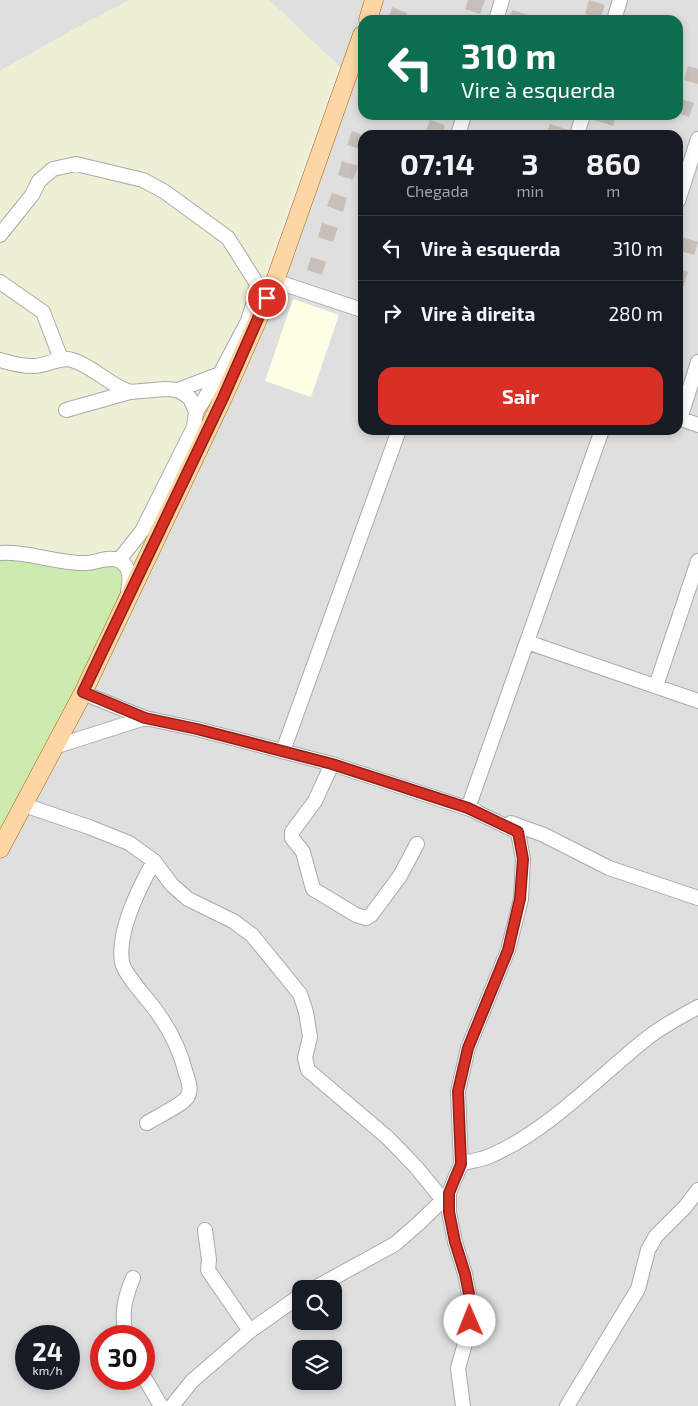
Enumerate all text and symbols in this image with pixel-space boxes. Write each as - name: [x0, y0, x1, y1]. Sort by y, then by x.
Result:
- text: 310 m: [461, 34, 556, 76]
- icon: left: [378, 35, 443, 100]
- text: Vire à esquerda: [461, 76, 615, 102]
- text: 07:14: [400, 145, 475, 181]
- text: 3: [522, 145, 539, 181]
- text: 860: [586, 145, 641, 181]
- text: Chegada: [406, 181, 469, 200]
- text: min: [516, 181, 544, 200]
- text: m: [606, 181, 620, 200]
- icon: left: [378, 234, 406, 262]
- text: Vire à esquerda: [421, 237, 560, 260]
- text: 310 m: [613, 237, 663, 260]
- pin: [246, 277, 288, 319]
- icon: arrive: [253, 284, 281, 312]
- icon: right: [378, 299, 406, 327]
- text: Vire à direita: [421, 302, 535, 325]
- text: 280 m: [608, 302, 663, 325]
- button: Sair: [378, 367, 663, 425]
- map controls: [292, 1280, 342, 1390]
- button: search: [292, 1280, 342, 1330]
- position arrow: [443, 1294, 495, 1346]
- speed limit sign: 30: [90, 1325, 155, 1390]
- text: 24: [32, 1336, 63, 1366]
- button: layers: [292, 1340, 342, 1390]
- text: km/h: [33, 1363, 62, 1377]

